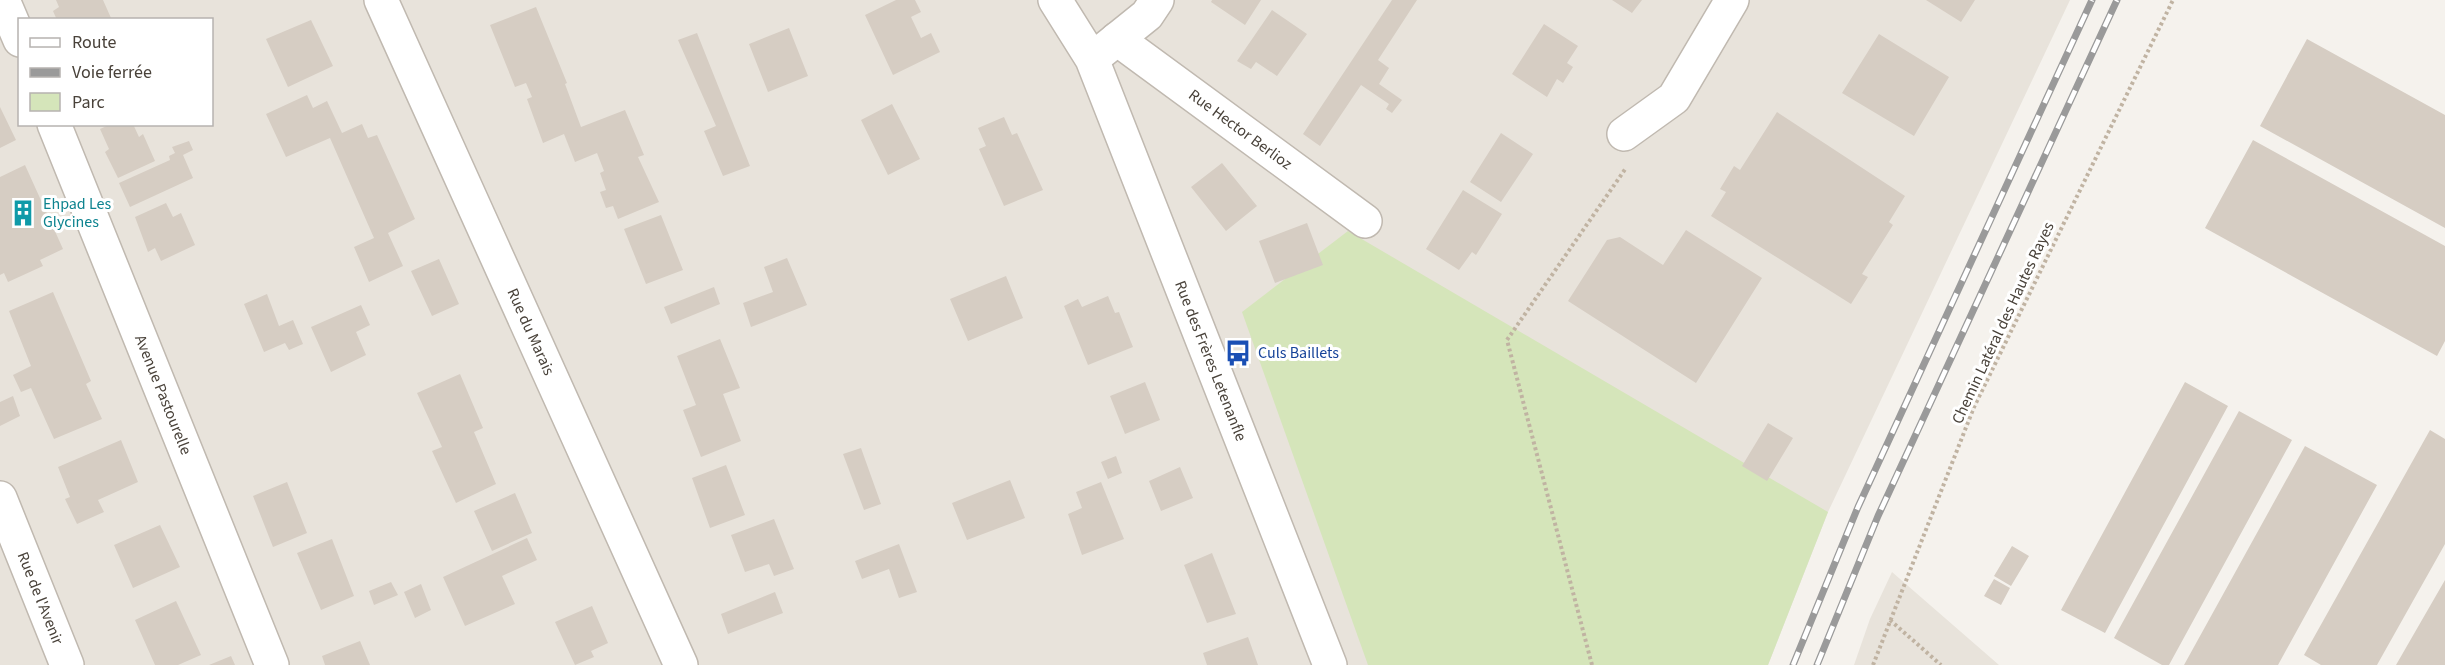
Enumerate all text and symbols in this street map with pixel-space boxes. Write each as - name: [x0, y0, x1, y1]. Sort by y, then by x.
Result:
- legend: [18, 18, 213, 126]
- text: Route: [72, 30, 116, 55]
- text: Voie ferrée: [72, 60, 152, 85]
- street label: Rue Hector Berlioz: [1184, 84, 1297, 175]
- text: Parc: [72, 90, 105, 115]
- place label: Ehpad Les Glycines: [43, 193, 111, 233]
- building icon: Ehpad Les Glycines: [8, 198, 38, 228]
- street label: Chemin Latéral des Hautes Rayes: [1946, 218, 2060, 427]
- street label: Rue des Frères Letenanfle: [1169, 277, 1252, 444]
- street label: Rue du Marais: [501, 285, 560, 379]
- street label: Avenue Pastourelle: [129, 332, 197, 458]
- bus stop icon: Culs Baillets: [1223, 338, 1253, 368]
- place label: Culs Baillets: [1258, 342, 1339, 364]
- street label: Rue de l'Avenir: [12, 548, 69, 648]

